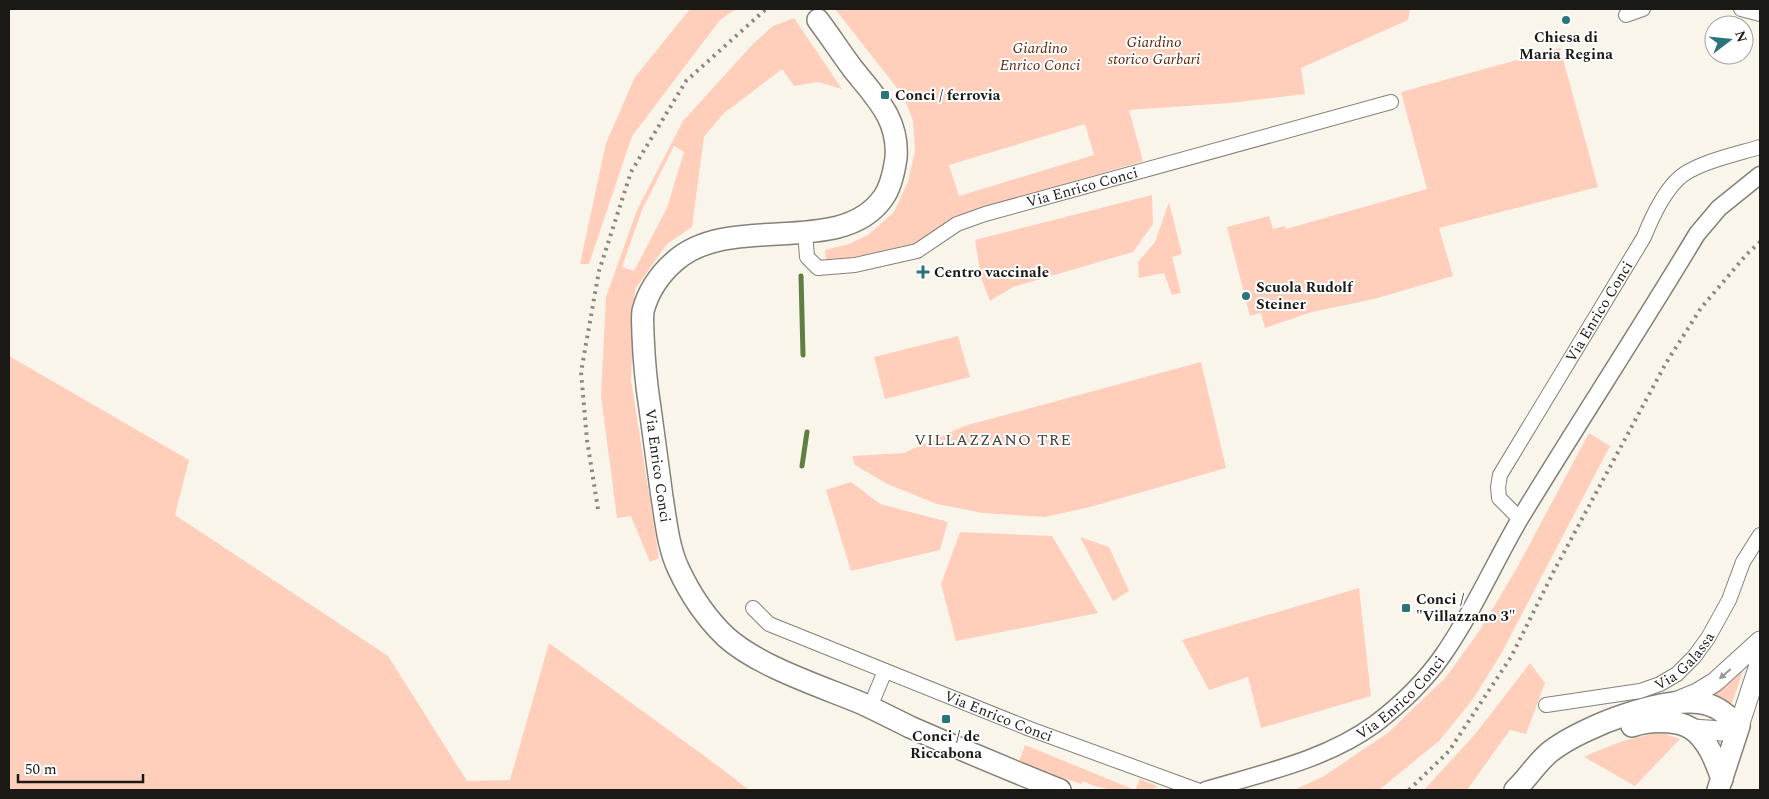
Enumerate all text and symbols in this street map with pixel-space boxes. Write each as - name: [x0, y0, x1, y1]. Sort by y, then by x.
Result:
- marker: Chiesa di Maria Regina: [1560, 14, 1572, 26]
- north arrow: [1704, 15, 1754, 65]
- place label: Chiesa di Maria Regina: [1519, 26, 1613, 66]
- text: N: [1729, 28, 1753, 45]
- park label: Giardino storico Garbari: [1108, 31, 1200, 71]
- park label: Giardino Enrico Conci: [1000, 37, 1080, 77]
- place label: Conci / ferrovia: [895, 84, 1001, 107]
- marker: Conci / ferrovia: [879, 89, 891, 101]
- street label: Via Enrico Conci: [1024, 161, 1141, 214]
- street label: Via Enrico Conci: [1560, 257, 1639, 367]
- place label: Centro vaccinale: [934, 261, 1049, 284]
- marker: Centro vaccinale: [916, 265, 930, 279]
- place label: Scuola Rudolf Steiner: [1256, 276, 1354, 316]
- marker: Scuola Rudolf Steiner: [1240, 290, 1252, 302]
- street label: Via Enrico Conci: [638, 407, 677, 524]
- district label: VILLAZZANO TRE: [914, 428, 1072, 452]
- place label: Conci / "Villazzano 3": [1416, 588, 1516, 628]
- marker: Conci / "Villazzano 3": [1400, 602, 1412, 614]
- street label: Via Galassa: [1650, 628, 1721, 697]
- street label: Via Enrico Conci: [1352, 651, 1451, 746]
- one-way arrow: [1719, 668, 1731, 680]
- street label: Via Enrico Conci: [941, 685, 1056, 748]
- marker: Conci / de Riccabona: [940, 713, 952, 725]
- place label: Conci / de Riccabona: [910, 725, 982, 765]
- scale bar: [18, 752, 142, 784]
- text: 50 m: [25, 758, 57, 781]

